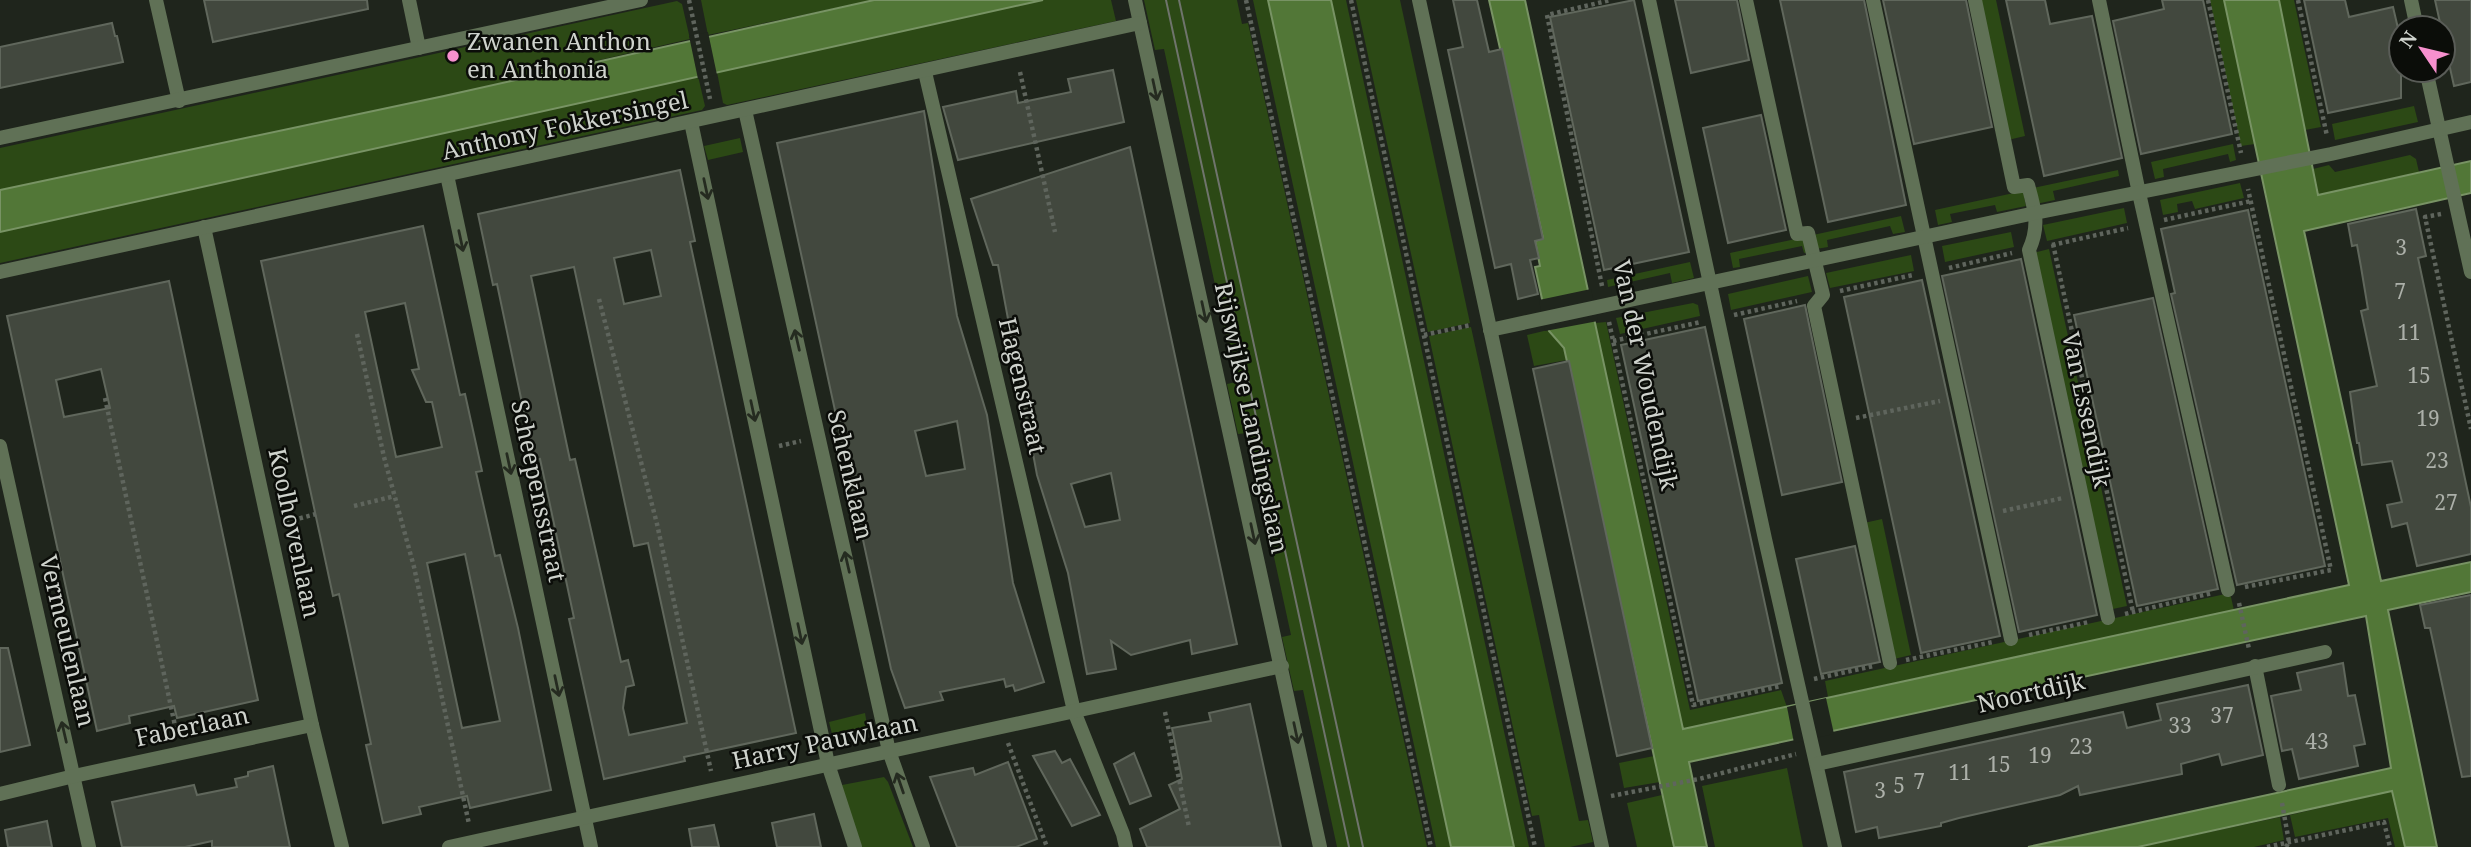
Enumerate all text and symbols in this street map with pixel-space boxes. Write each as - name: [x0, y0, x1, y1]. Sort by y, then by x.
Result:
- north arrow: [2387, 14, 2457, 84]
- place label: Zwanen Anthon en Anthonia: [467, 24, 651, 85]
- text: N: [2393, 26, 2423, 53]
- marker: Zwanen Anthon en Anthonia: [445, 48, 461, 64]
- one-way arrow: [1148, 78, 1162, 101]
- street label: Anthony Fokkersingel: [439, 82, 691, 167]
- one-way arrow: [699, 177, 713, 200]
- one-way arrow: [455, 229, 468, 252]
- house number: 3: [2395, 233, 2407, 261]
- street label: Van der Woudendijk: [1606, 257, 1687, 494]
- house number: 7: [2394, 277, 2406, 305]
- street label: Rijswijkse Landingslaan: [1208, 279, 1297, 556]
- one-way arrow: [1197, 300, 1211, 323]
- street label: Hagenstraat: [992, 314, 1055, 457]
- house number: 11: [2397, 318, 2421, 346]
- one-way arrow: [789, 329, 803, 352]
- street label: Van Essendijk: [2055, 329, 2120, 492]
- house number: 15: [2407, 361, 2431, 389]
- street label: Scheepensstraat: [504, 397, 575, 585]
- one-way arrow: [746, 399, 760, 422]
- house number: 19: [2416, 404, 2440, 432]
- street label: Schenklaan: [820, 406, 882, 543]
- street label: Koolhovenlaan: [261, 445, 330, 621]
- house number: 23: [2425, 446, 2449, 474]
- one-way arrow: [503, 452, 517, 475]
- house number: 27: [2434, 488, 2458, 516]
- one-way arrow: [1246, 522, 1260, 545]
- one-way arrow: [839, 551, 853, 574]
- street label: Vermeulenlaan: [33, 552, 104, 730]
- one-way arrow: [794, 622, 808, 645]
- street label: Noortdijk: [1974, 663, 2089, 720]
- one-way arrow: [551, 674, 565, 697]
- street label: Faberlaan: [132, 697, 252, 754]
- house number: 37: [2210, 701, 2234, 729]
- street label: Harry Pauwlaan: [729, 705, 920, 776]
- house number: 33: [2168, 711, 2192, 739]
- one-way arrow: [57, 721, 70, 744]
- one-way arrow: [1290, 721, 1304, 744]
- house number: 43: [2305, 727, 2329, 755]
- house number: 23: [2069, 732, 2093, 760]
- house number: 19: [2028, 741, 2052, 769]
- house number: 15: [1987, 750, 2011, 778]
- house number: 11: [1948, 758, 1972, 786]
- house number: 7: [1913, 767, 1925, 795]
- house number: 5: [1893, 771, 1905, 799]
- one-way arrow: [893, 772, 905, 794]
- house number: 3: [1874, 776, 1886, 804]

